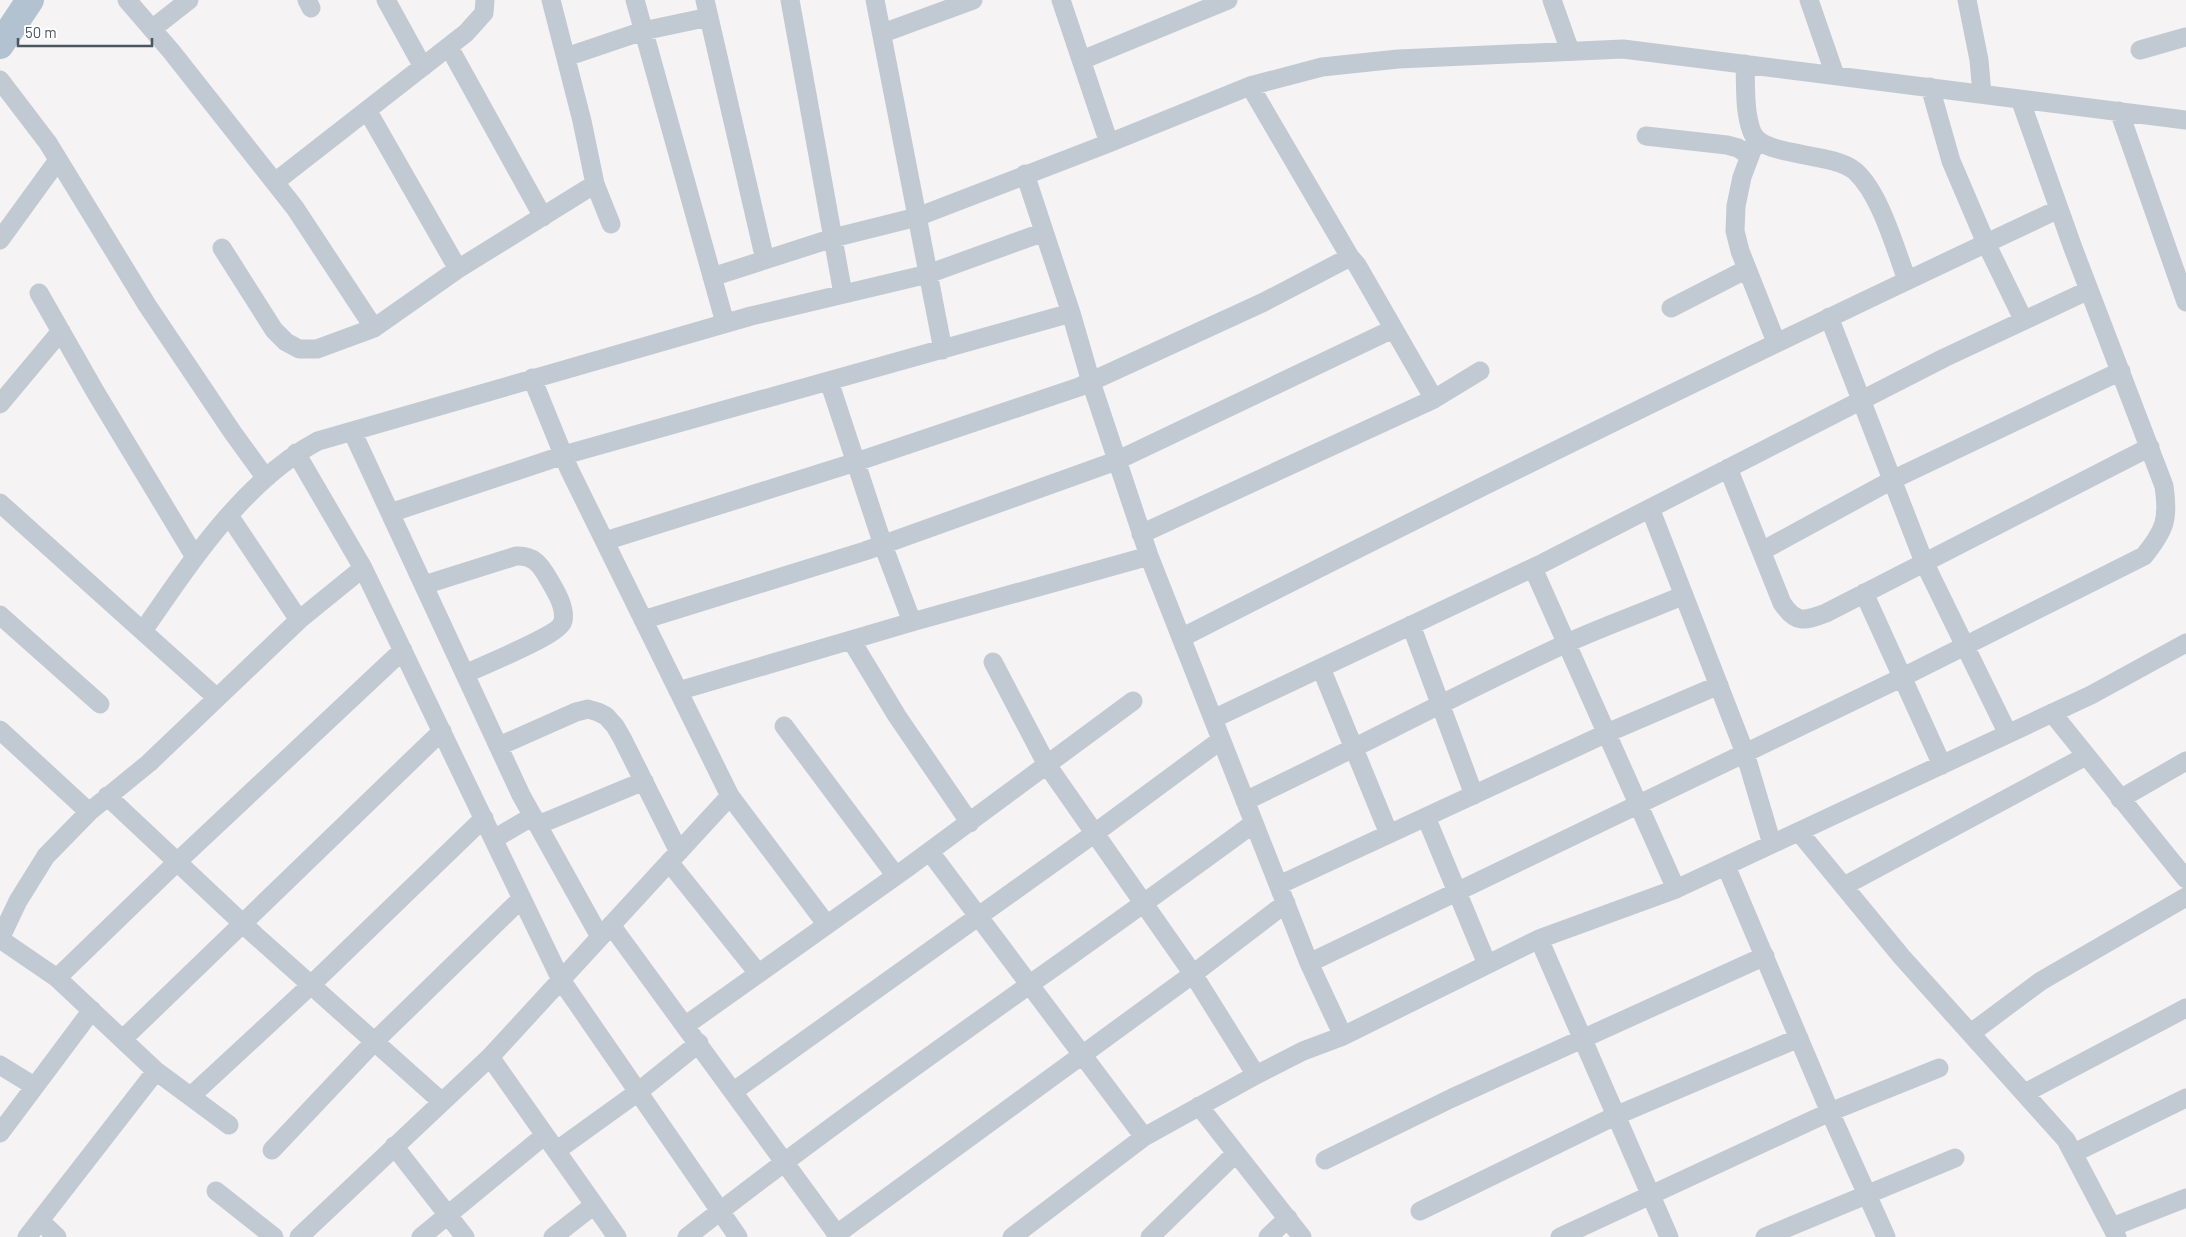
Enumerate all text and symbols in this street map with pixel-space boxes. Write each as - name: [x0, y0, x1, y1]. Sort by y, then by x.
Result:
- scale bar: [18, 15, 151, 47]
- text: 50 m: [25, 23, 57, 41]

